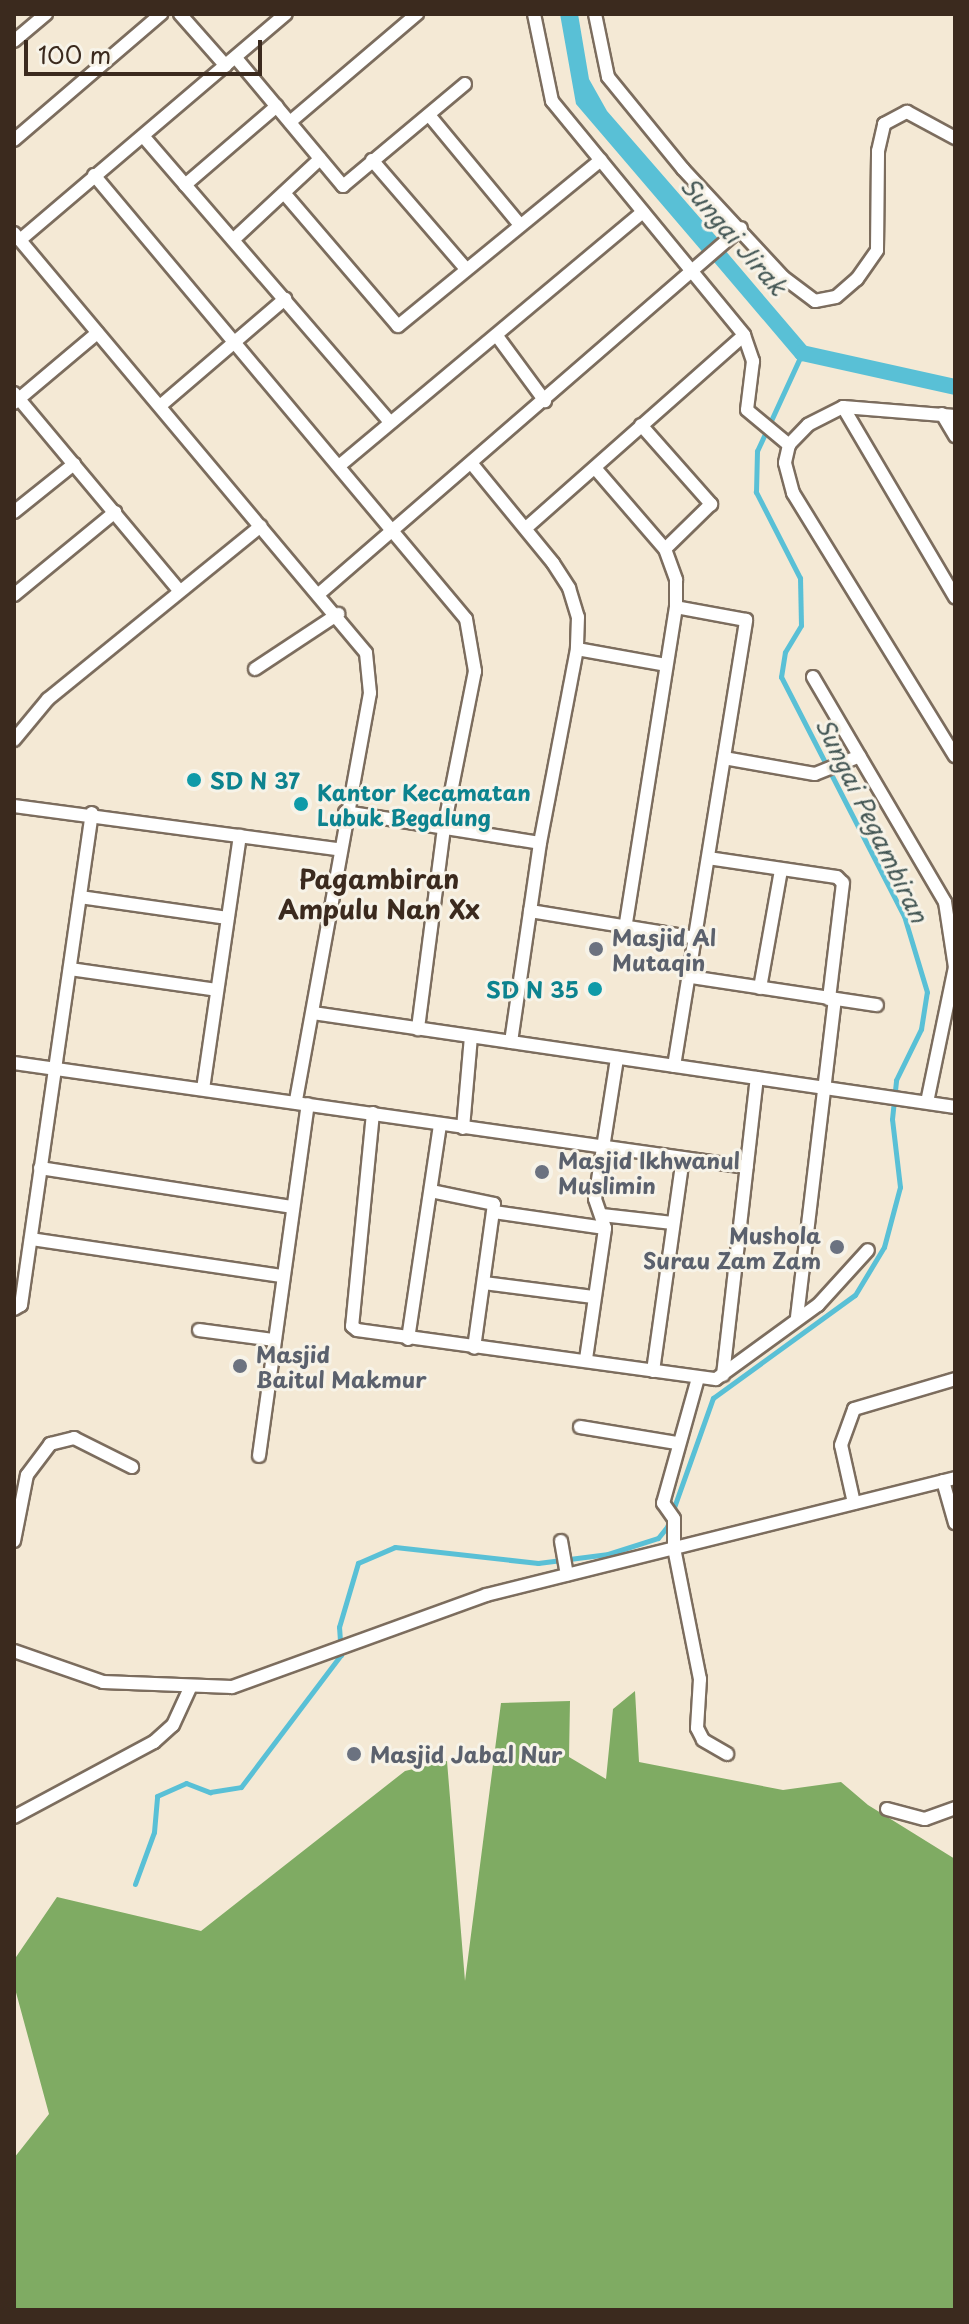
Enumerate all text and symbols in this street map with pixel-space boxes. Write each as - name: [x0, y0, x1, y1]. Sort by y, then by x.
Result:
- scale bar: [28, 24, 266, 74]
- text: 100 m: [38, 36, 111, 72]
- water label: Sungai Jirak: [675, 171, 793, 301]
- water label: Sungai Pegambiran: [810, 713, 934, 927]
- place label: SD N 37: [210, 767, 300, 793]
- marker: SD N 37: [185, 771, 203, 789]
- place label: Kantor Kecamatan Lubuk Begalung: [317, 778, 531, 830]
- marker: Kantor Kecamatan Lubuk Begalung: [292, 795, 310, 813]
- district label: Pagambiran Ampulu Nan Xx: [278, 863, 480, 924]
- place label: Masjid Al Mutaqin: [612, 923, 717, 974]
- marker: Masjid Al Mutaqin: [587, 940, 605, 958]
- place label: SD N 35: [487, 976, 579, 1002]
- marker: SD N 35: [586, 980, 604, 998]
- place label: Masjid Ikhwanul Muslimin: [558, 1146, 740, 1198]
- marker: Masjid Ikhwanul Muslimin: [533, 1163, 551, 1181]
- place label: Mushola Surau Zam Zam: [643, 1221, 821, 1272]
- marker: Mushola Surau Zam Zam: [828, 1238, 846, 1256]
- place label: Masjid Baitul Makmur: [256, 1340, 426, 1392]
- marker: Masjid Baitul Makmur: [231, 1357, 249, 1375]
- place label: Masjid Jabal Nur: [370, 1741, 563, 1767]
- marker: Masjid Jabal Nur: [345, 1745, 363, 1763]

